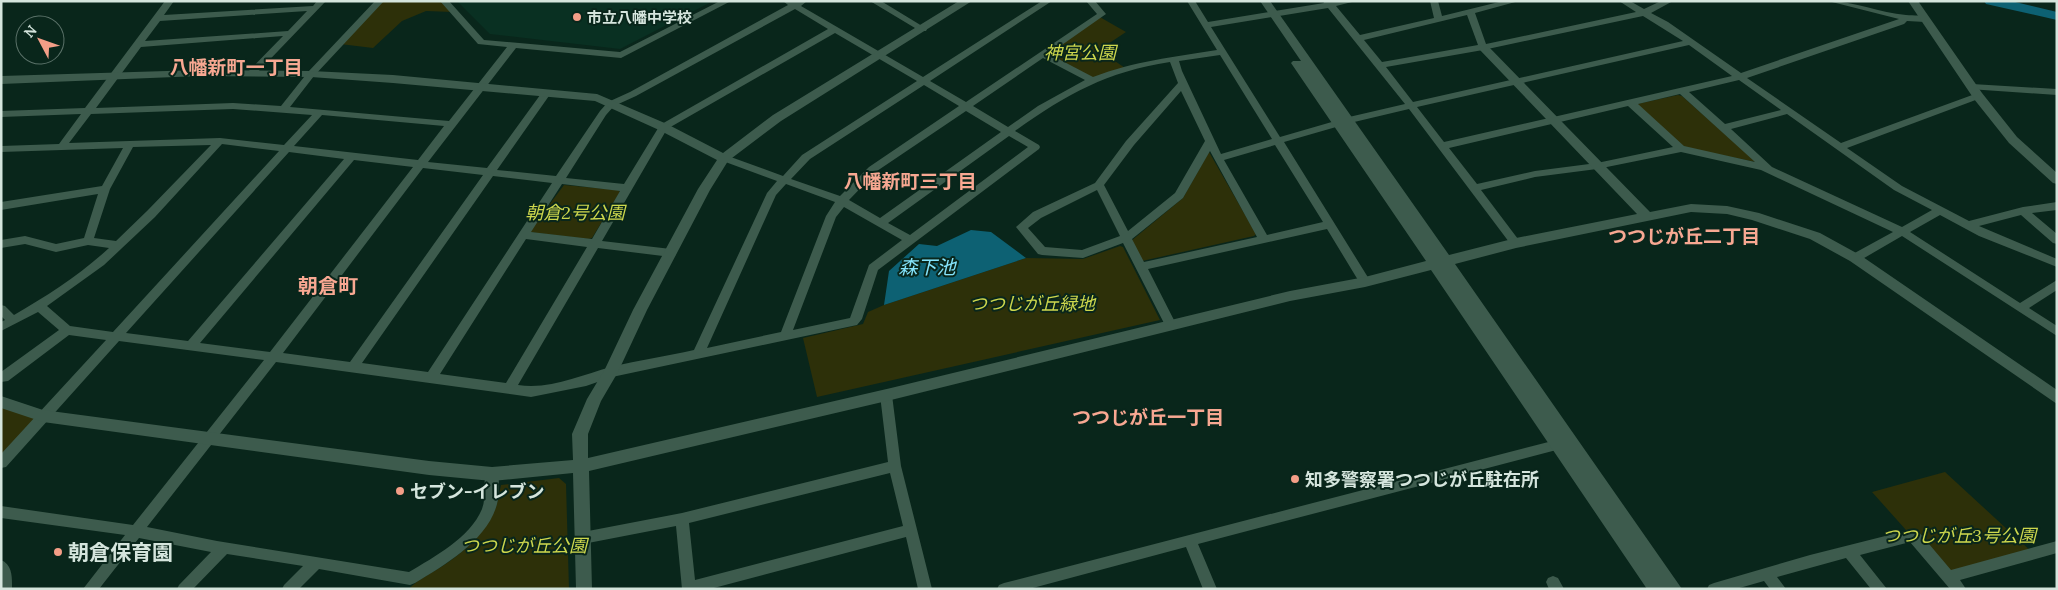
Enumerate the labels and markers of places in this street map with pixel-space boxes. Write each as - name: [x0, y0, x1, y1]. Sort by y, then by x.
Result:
- place label: 市立八幡中学校: [587, 8, 692, 27]
- marker: 市立八幡中学校: [571, 11, 583, 23]
- place label: 知多警察署つつじが丘駐在所: [1305, 468, 1539, 491]
- marker: 知多警察署つつじが丘駐在所: [1289, 473, 1301, 485]
- place label: セブン-イレブン: [410, 480, 544, 503]
- marker: セブン-イレブン: [394, 485, 406, 497]
- place label: 朝倉保育園: [68, 539, 173, 566]
- marker: 朝倉保育園: [52, 546, 64, 558]

